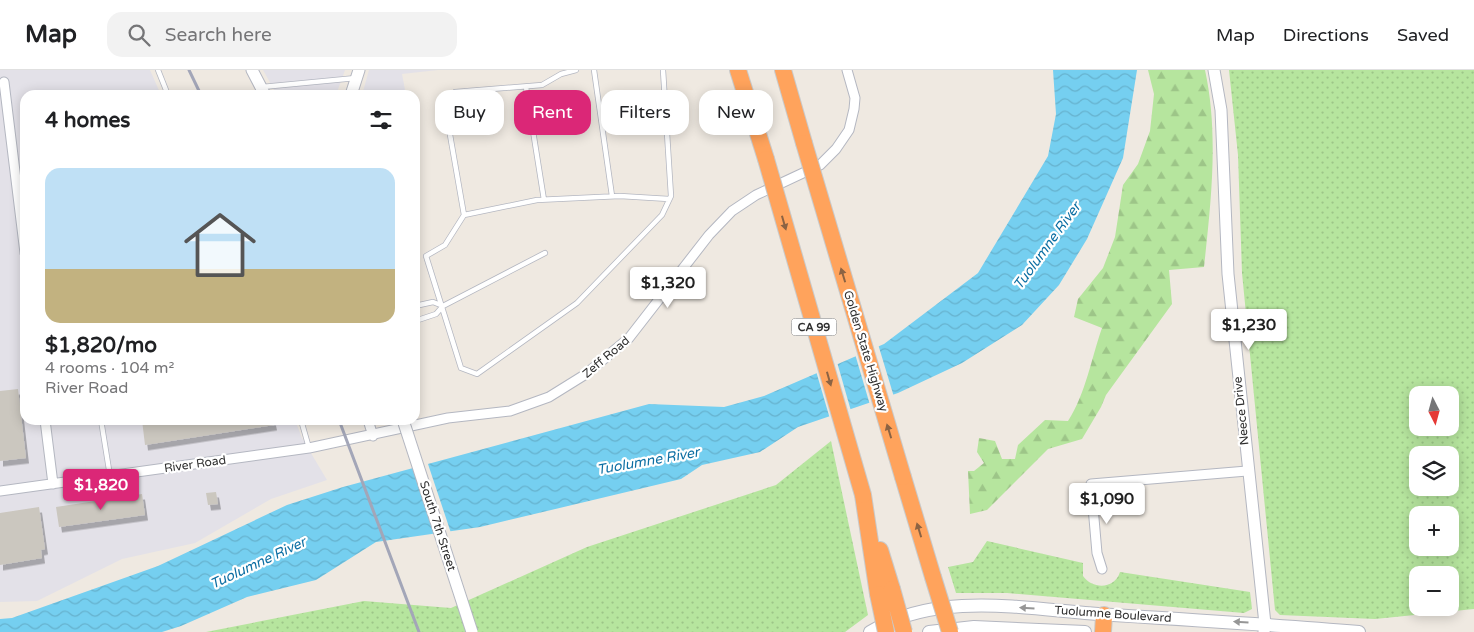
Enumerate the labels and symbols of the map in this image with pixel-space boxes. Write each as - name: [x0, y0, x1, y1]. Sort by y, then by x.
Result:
- water label: Tuolumne River: [1010, 198, 1085, 293]
- one-way arrow: [781, 215, 789, 230]
- pin: $1,320: [627, 266, 709, 309]
- one-way arrow: [838, 267, 846, 282]
- street label: Golden State Highway: [841, 289, 891, 414]
- pin: $1,230: [1208, 308, 1290, 351]
- road number: CA 99: [792, 318, 836, 336]
- street label: Zeff Road: [580, 333, 632, 381]
- one-way arrow: [826, 371, 834, 386]
- street label: Neece Drive: [1230, 376, 1252, 446]
- north arrow: [1409, 386, 1459, 436]
- one-way arrow: [885, 423, 893, 438]
- water label: Tuolumne River: [595, 443, 702, 478]
- street label: River Road: [163, 453, 227, 475]
- pin: $1,820: [60, 468, 142, 511]
- street label: South 7th Street: [417, 479, 459, 573]
- pin: $1,090: [1066, 482, 1148, 525]
- one-way arrow: [915, 523, 923, 538]
- water label: Tuolumne River: [207, 533, 310, 593]
- street label: Tuolumne Boulevard: [1054, 603, 1172, 625]
- one-way arrow: [1018, 604, 1034, 612]
- one-way arrow: [1233, 618, 1249, 626]

